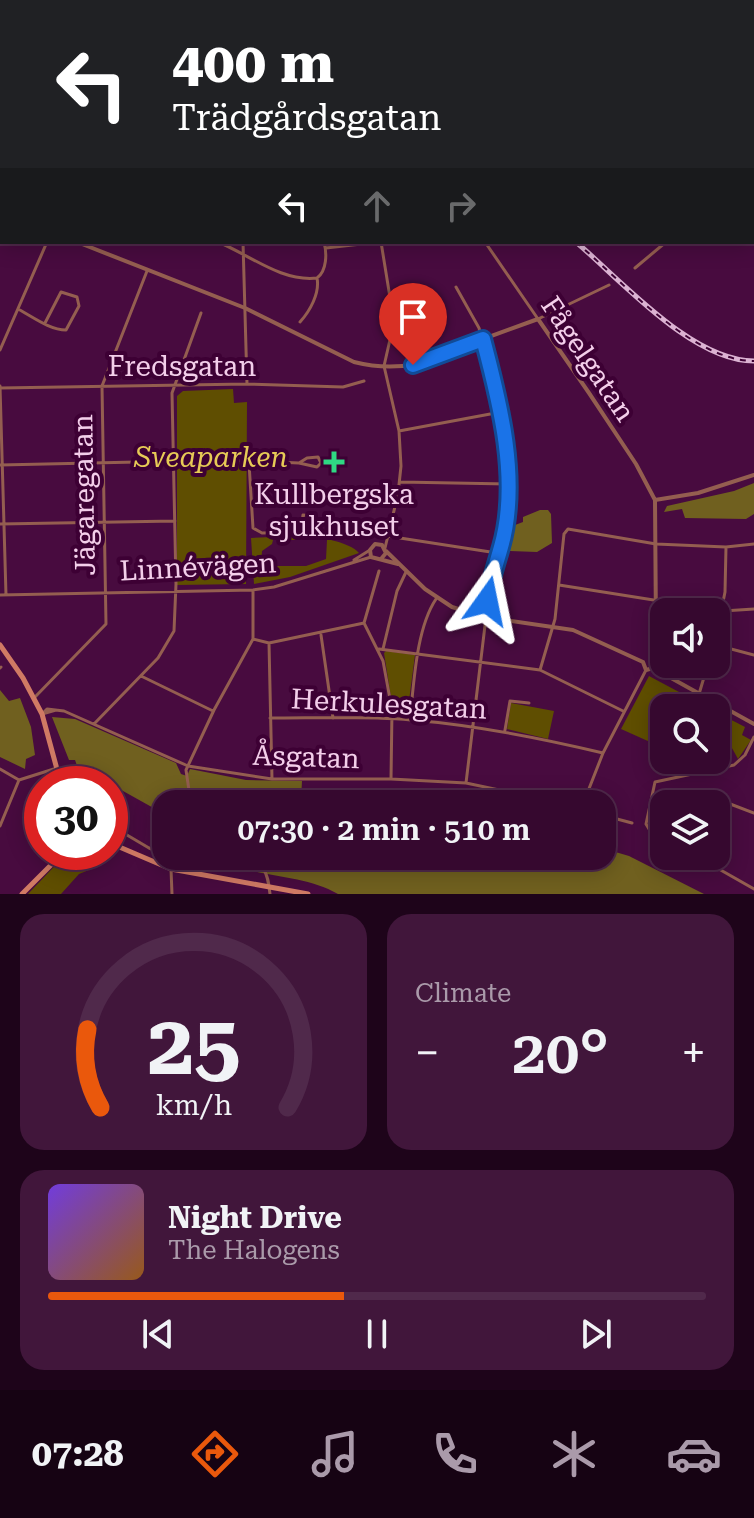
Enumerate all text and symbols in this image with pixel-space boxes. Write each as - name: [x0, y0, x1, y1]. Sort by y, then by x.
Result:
- text: 400 m: [172, 30, 334, 96]
- icon: left: [40, 32, 144, 136]
- text: Trädgårdsgatan: [172, 97, 441, 139]
- icon: left: [271, 184, 315, 228]
- icon: ahead: [355, 184, 399, 228]
- icon: right: [439, 184, 483, 228]
- pin: [379, 283, 447, 365]
- street label: Fågelgatan: [534, 290, 642, 428]
- icon: arrive: [391, 295, 435, 339]
- street label: Fredsgatan: [108, 350, 256, 383]
- street label: Jägaregatan: [66, 414, 102, 576]
- park label: Sveaparken: [133, 441, 288, 474]
- marker: Kullbergska sjukhuset: [323, 451, 345, 473]
- place label: Kullbergska sjukhuset: [254, 478, 414, 543]
- street label: Linnévägen: [119, 546, 277, 588]
- position arrow: [445, 559, 529, 643]
- map controls: [650, 598, 730, 870]
- button: sound: [650, 598, 730, 678]
- street label: Herkulesgatan: [290, 682, 488, 726]
- button: search: [650, 694, 730, 774]
- street label: Åsgatan: [252, 737, 360, 775]
- speed limit sign: 30: [24, 766, 128, 870]
- button: layers: [650, 790, 730, 870]
- text: 07:30 · 2 min · 510 m: [238, 812, 530, 847]
- text: Climate: [415, 978, 511, 1008]
- text: 25: [147, 997, 240, 1094]
- text: 20°: [512, 1017, 609, 1088]
- text: −: [415, 1027, 440, 1079]
- text: +: [681, 1027, 706, 1079]
- text: km/h: [155, 1088, 232, 1122]
- text: Night Drive: [168, 1200, 342, 1235]
- text: The Halogens: [168, 1235, 340, 1265]
- icon: previous: [136, 1312, 180, 1356]
- icon: pause: [355, 1312, 399, 1356]
- icon: next: [574, 1312, 618, 1356]
- icon: directions: [187, 1426, 243, 1482]
- icon: music: [307, 1426, 363, 1482]
- icon: phone: [427, 1426, 483, 1482]
- icon: climate: [546, 1426, 602, 1482]
- icon: car: [666, 1426, 722, 1482]
- text: 07:28: [32, 1433, 124, 1475]

